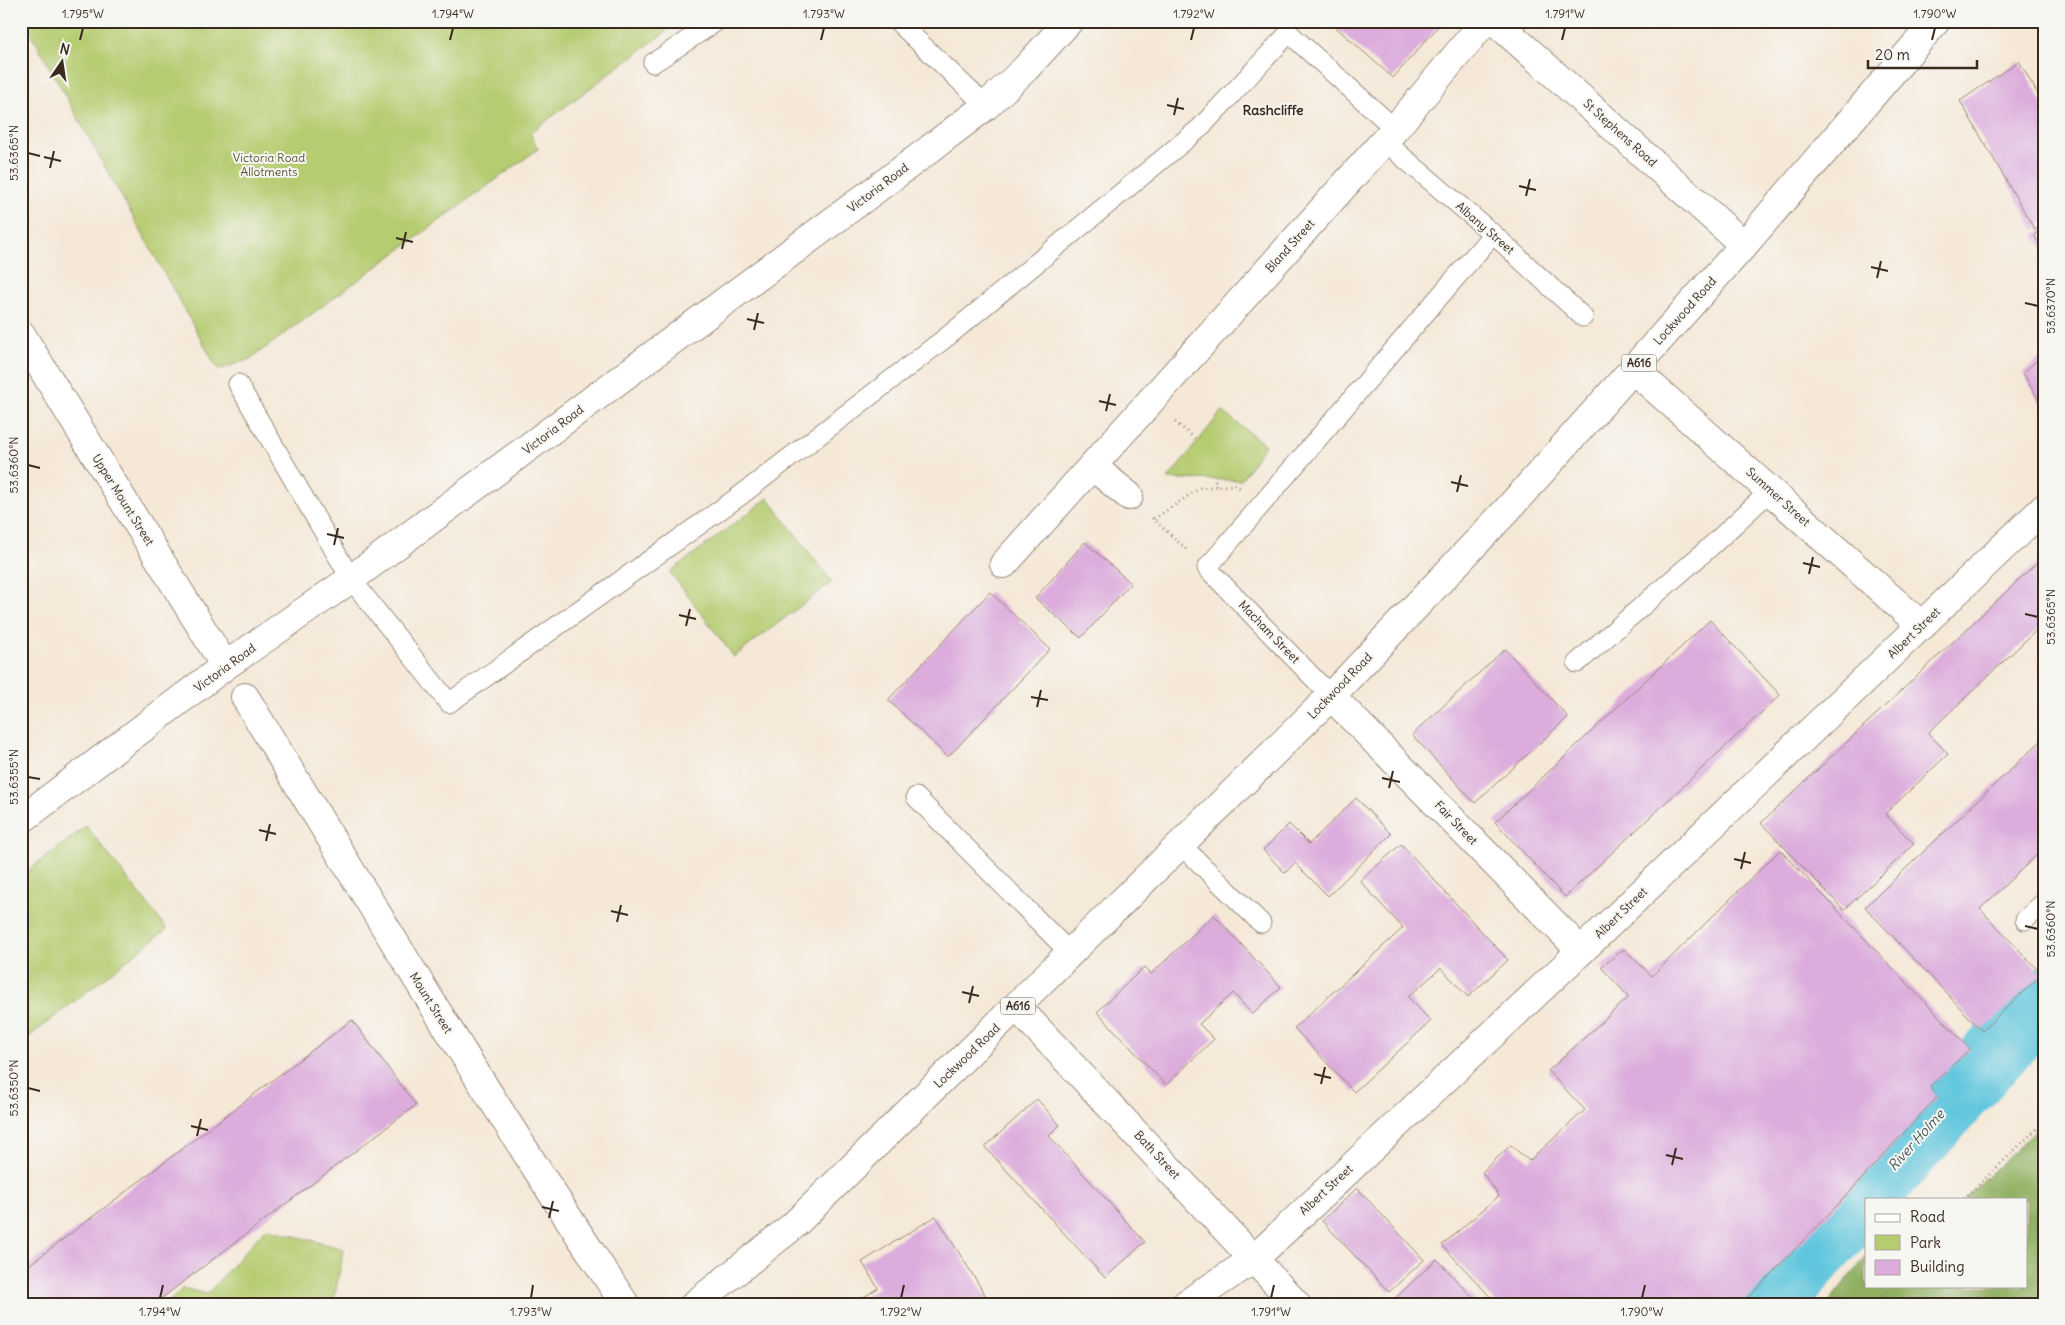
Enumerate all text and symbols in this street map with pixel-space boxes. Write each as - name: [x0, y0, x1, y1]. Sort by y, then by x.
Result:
- text: 1.795°W: [62, 6, 104, 21]
- text: 1.794°W: [432, 6, 474, 21]
- text: 1.793°W: [803, 6, 845, 21]
- text: 1.792°W: [1173, 6, 1215, 21]
- text: 1.791°W: [1545, 6, 1585, 21]
- text: 1.790°W: [1914, 6, 1957, 21]
- north arrow: [38, 38, 88, 88]
- scale bar: [1868, 38, 1976, 70]
- text: N: [58, 39, 72, 59]
- text: 20 m: [1875, 45, 1910, 64]
- street label: St Stephens Road: [1580, 96, 1660, 170]
- district label: Rashcliffe: [1242, 101, 1304, 119]
- text: 53.6365°N: [6, 125, 21, 181]
- park label: Victoria Road Allotments: [233, 150, 305, 179]
- street label: Victoria Road: [844, 160, 911, 215]
- street label: Albany Street: [1453, 198, 1518, 257]
- street label: Bland Street: [1262, 216, 1317, 275]
- street label: Lockwood Road: [1650, 274, 1719, 348]
- text: 53.6370°N: [2043, 278, 2058, 334]
- road number: A616: [1622, 354, 1656, 372]
- street label: Victoria Road: [519, 402, 586, 457]
- text: 53.6360°N: [6, 436, 21, 494]
- street label: Upper Mount Street: [89, 451, 158, 548]
- street label: Summer Street: [1743, 464, 1813, 529]
- text: 53.6365°N: [2043, 589, 2058, 645]
- street label: Macham Street: [1236, 597, 1303, 666]
- street label: Albert Street: [1884, 604, 1943, 661]
- street label: Victoria Road: [191, 640, 258, 695]
- street label: Lockwood Road: [1304, 649, 1375, 722]
- text: 53.6355°N: [6, 749, 21, 805]
- street label: Fair Street: [1432, 797, 1481, 848]
- street label: Albert Street: [1591, 884, 1650, 941]
- text: 53.6360°N: [2043, 900, 2058, 958]
- street label: Mount Street: [407, 969, 456, 1036]
- road number: A616: [1000, 998, 1036, 1014]
- street label: Lockwood Road: [930, 1020, 1003, 1091]
- text: 53.6350°N: [6, 1059, 21, 1117]
- water label: River Holme: [1884, 1105, 1949, 1174]
- street label: Bath Street: [1131, 1127, 1184, 1182]
- street label: Albert Street: [1296, 1161, 1355, 1218]
- legend: [1865, 1198, 2028, 1288]
- text: Road: [1910, 1207, 1945, 1226]
- text: Park: [1910, 1233, 1941, 1252]
- text: Building: [1910, 1257, 1965, 1276]
- text: 1.794°W: [139, 1304, 181, 1319]
- text: 1.793°W: [510, 1304, 552, 1319]
- text: 1.792°W: [880, 1304, 922, 1319]
- text: 1.791°W: [1251, 1304, 1291, 1319]
- text: 1.790°W: [1621, 1304, 1664, 1319]

